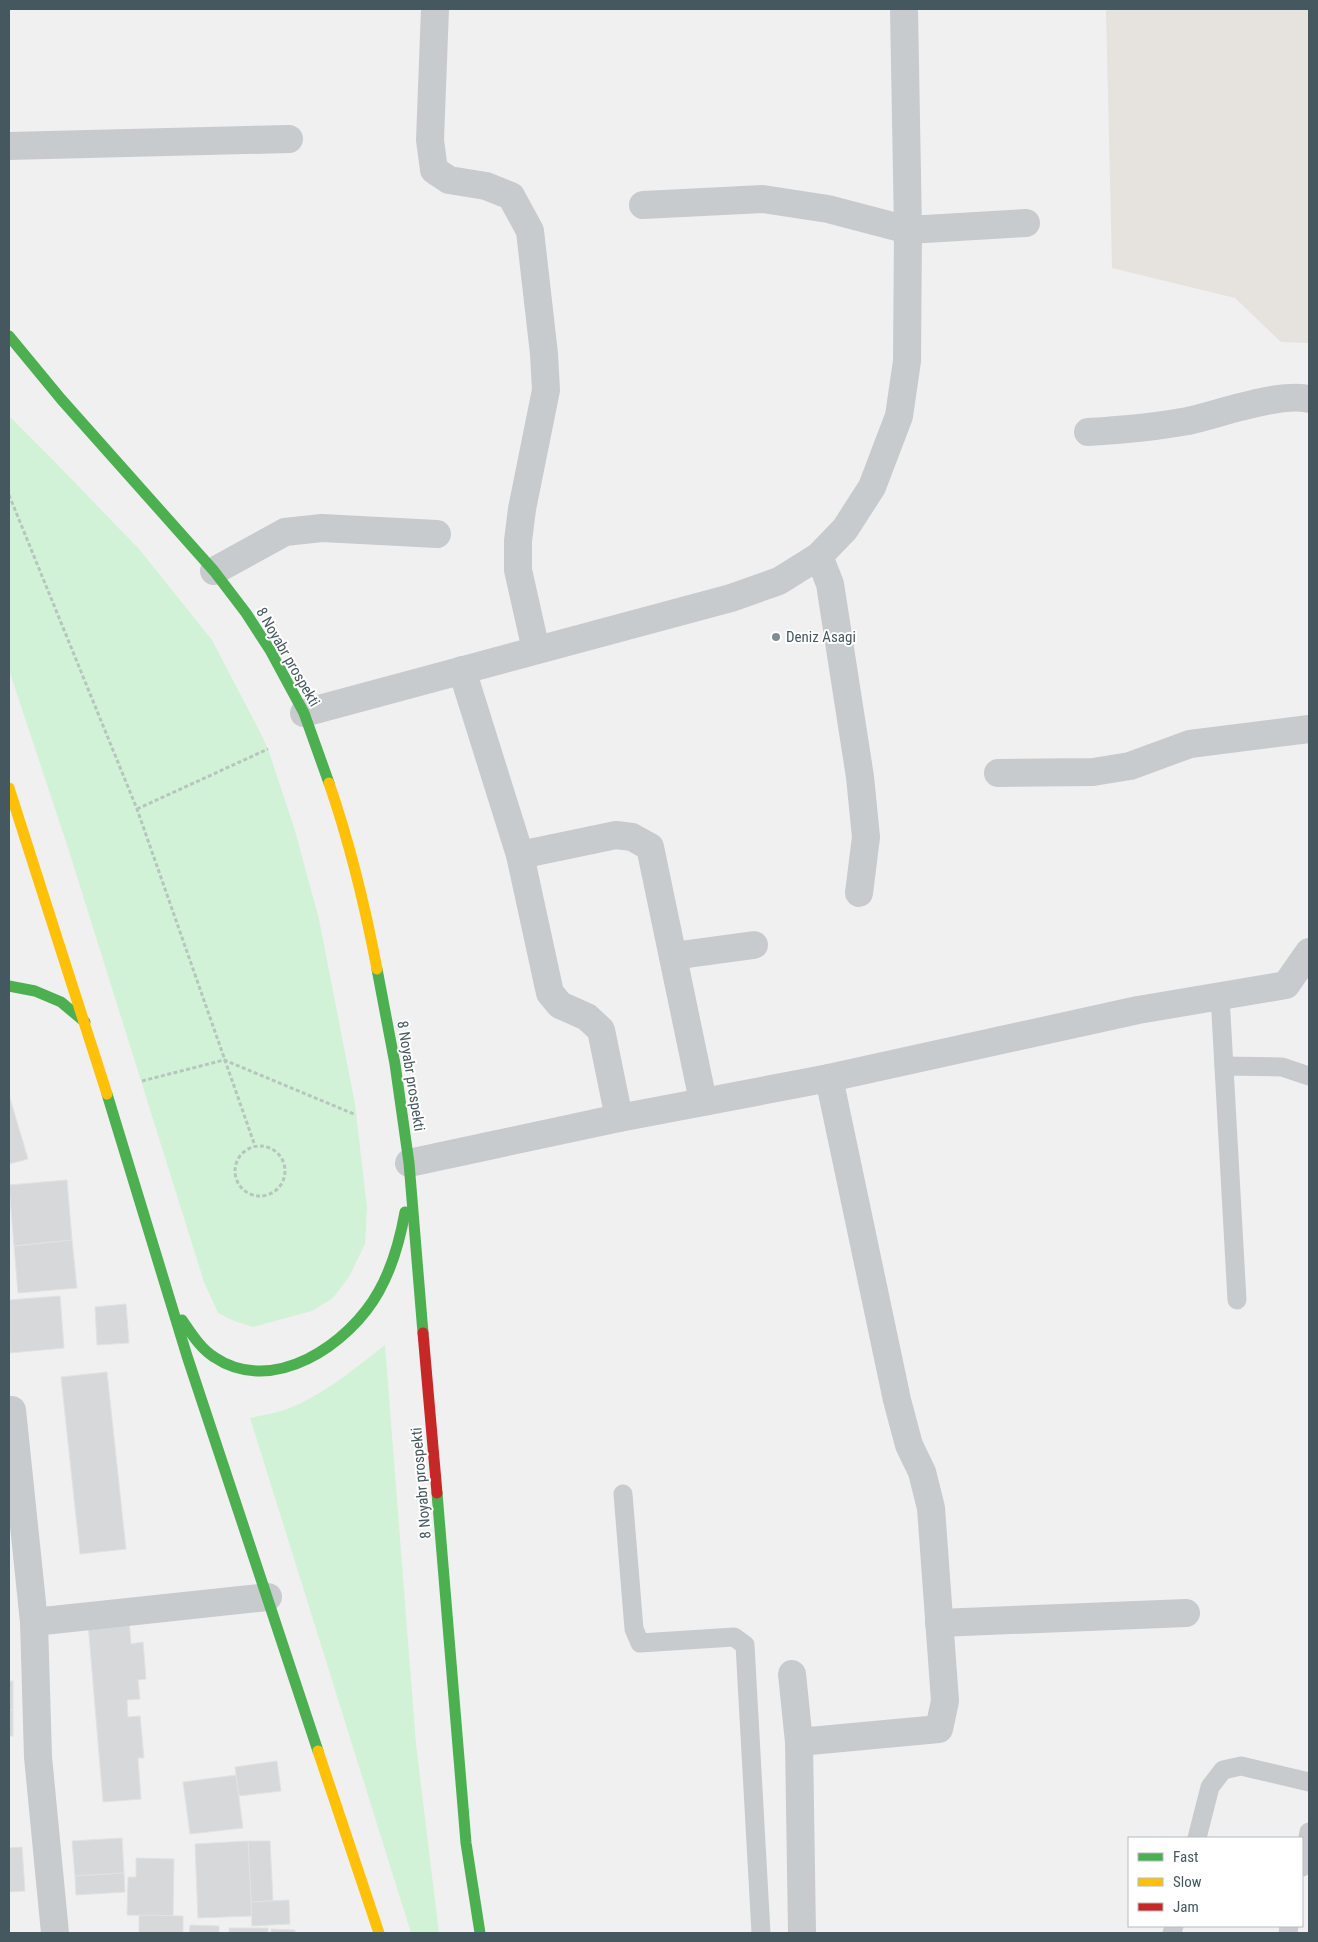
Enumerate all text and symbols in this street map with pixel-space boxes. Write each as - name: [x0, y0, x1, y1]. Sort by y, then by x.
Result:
- street label: 8 Noyabr prospekti: [252, 604, 324, 710]
- place label: Deniz Asagi: [786, 628, 856, 646]
- marker: Deniz Asagi: [770, 631, 782, 643]
- street label: 8 Noyabr prospekti: [393, 1019, 429, 1133]
- street label: 8 Noyabr prospekti: [407, 1427, 435, 1539]
- legend: [1128, 1837, 1303, 1927]
- text: Fast: [1173, 1848, 1198, 1866]
- text: Slow: [1173, 1873, 1202, 1891]
- text: Jam: [1173, 1898, 1199, 1916]

